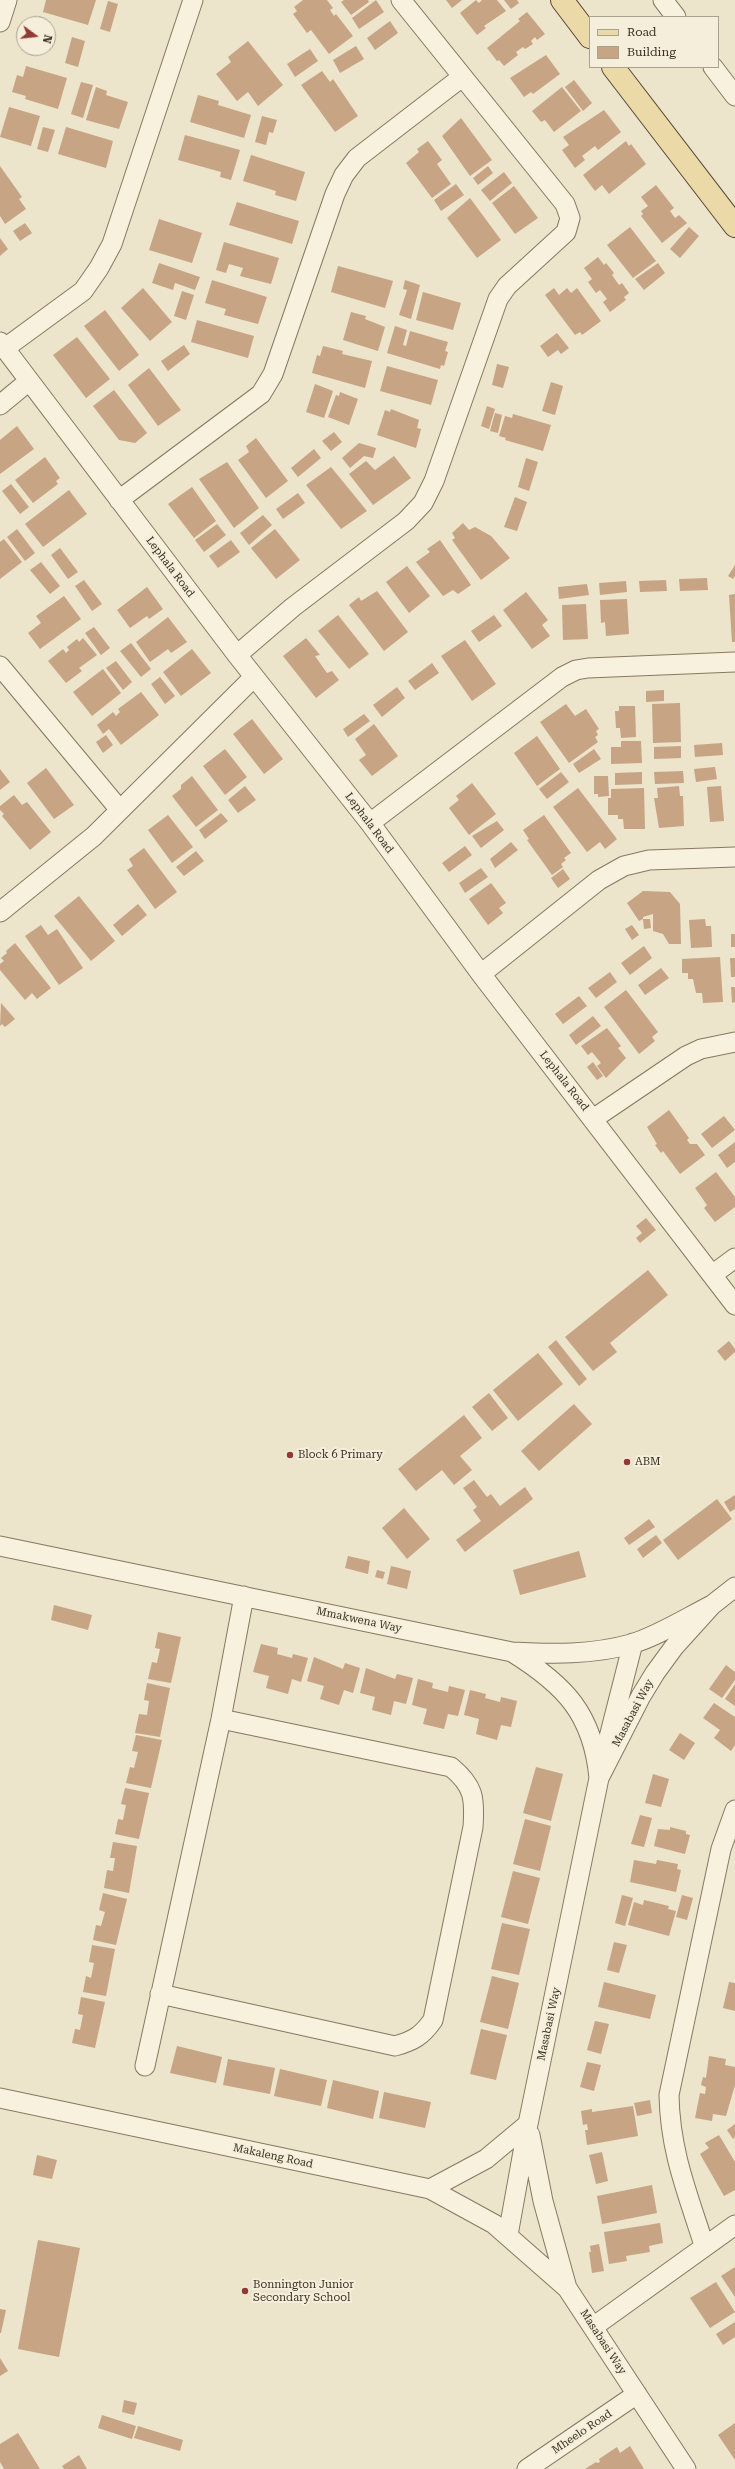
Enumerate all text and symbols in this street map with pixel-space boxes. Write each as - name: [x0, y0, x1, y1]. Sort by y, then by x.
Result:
- north arrow: [16, 16, 56, 56]
- legend: [589, 16, 719, 68]
- text: Road: [627, 25, 656, 39]
- text: N: [40, 33, 54, 45]
- text: Building: [627, 45, 676, 59]
- street label: Lephala Road: [143, 534, 197, 600]
- street label: Lephala Road: [342, 790, 396, 856]
- street label: Lephala Road: [537, 1048, 591, 1114]
- place label: Block 6 Primary: [298, 1448, 383, 1462]
- marker: Block 6 Primary: [285, 1450, 295, 1460]
- place label: ABM: [635, 1455, 661, 1469]
- marker: ABM: [622, 1457, 632, 1467]
- street label: Mmakwena Way: [315, 1605, 403, 1635]
- street label: Masabasi Way: [610, 1677, 656, 1749]
- street label: Masabasi Way: [535, 1986, 563, 2062]
- street label: Makaleng Road: [232, 2141, 314, 2171]
- place label: Bonnington Junior Secondary School: [253, 2278, 354, 2304]
- marker: Bonnington Junior Secondary School: [240, 2286, 250, 2296]
- street label: Masabasi Way: [577, 2307, 629, 2377]
- street label: Mheelo Road: [549, 2407, 615, 2457]

